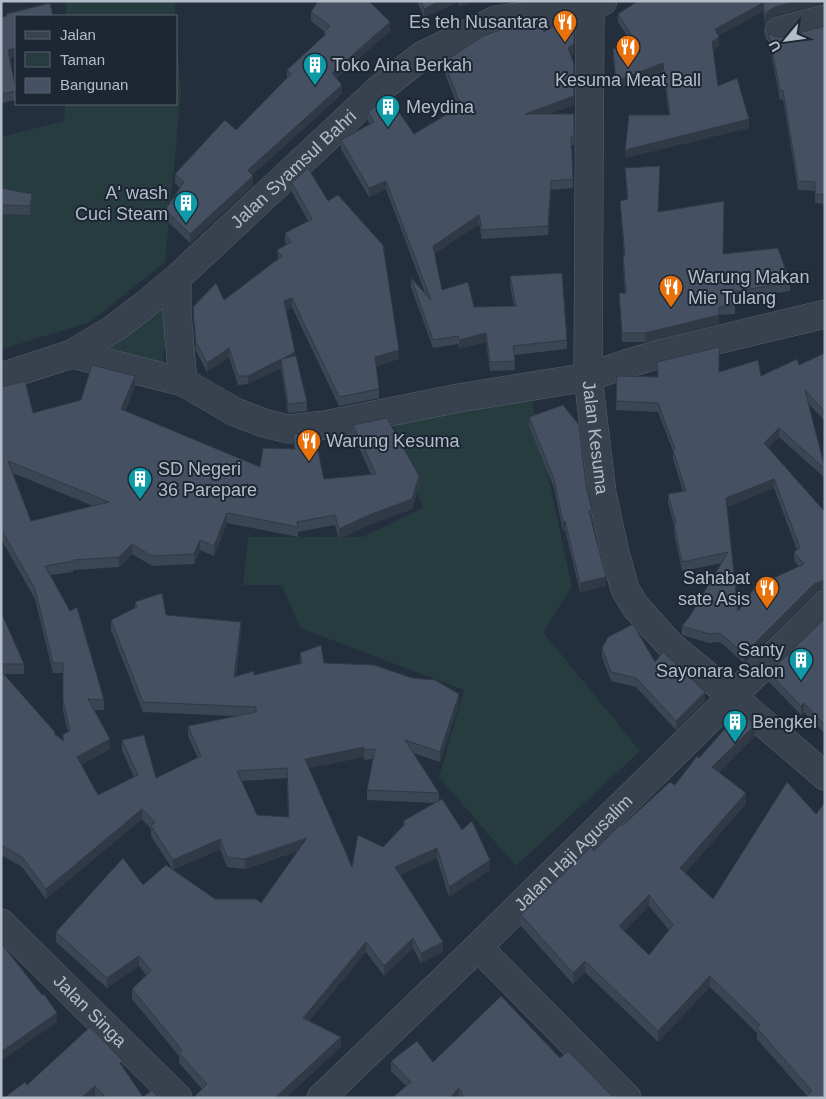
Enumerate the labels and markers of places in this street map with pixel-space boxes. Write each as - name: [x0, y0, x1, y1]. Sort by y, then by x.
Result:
- restaurant icon: Es teh Nusantara: [552, 9, 578, 43]
- place label: Es teh Nusantara: [409, 12, 549, 32]
- restaurant icon: Kesuma Meat Ball: [615, 34, 641, 68]
- building icon: Toko Aina Berkah: [302, 52, 328, 86]
- place label: Toko Aina Berkah: [332, 55, 472, 75]
- place label: Kesuma Meat Ball: [555, 70, 701, 90]
- building icon: Meydina: [375, 94, 401, 128]
- place label: Meydina: [406, 97, 475, 117]
- place label: A' wash Cuci Steam: [75, 183, 168, 224]
- building icon: A' wash Cuci Steam: [173, 190, 199, 224]
- place label: Warung Makan Mie Tulang: [688, 267, 809, 308]
- restaurant icon: Warung Makan Mie Tulang: [658, 274, 684, 308]
- restaurant icon: Warung Kesuma: [296, 428, 322, 462]
- place label: Warung Kesuma: [326, 431, 460, 451]
- place label: SD Negeri 36 Parepare: [158, 459, 257, 500]
- building icon: SD Negeri 36 Parepare: [127, 466, 153, 500]
- place label: Sahabat sate Asis: [678, 568, 750, 609]
- restaurant icon: Sahabat sate Asis: [754, 575, 780, 609]
- place label: Santy Sayonara Salon: [656, 640, 784, 681]
- building icon: Santy Sayonara Salon: [788, 647, 814, 681]
- building icon: Bengkel: [722, 709, 748, 743]
- place label: Bengkel: [752, 712, 817, 732]

